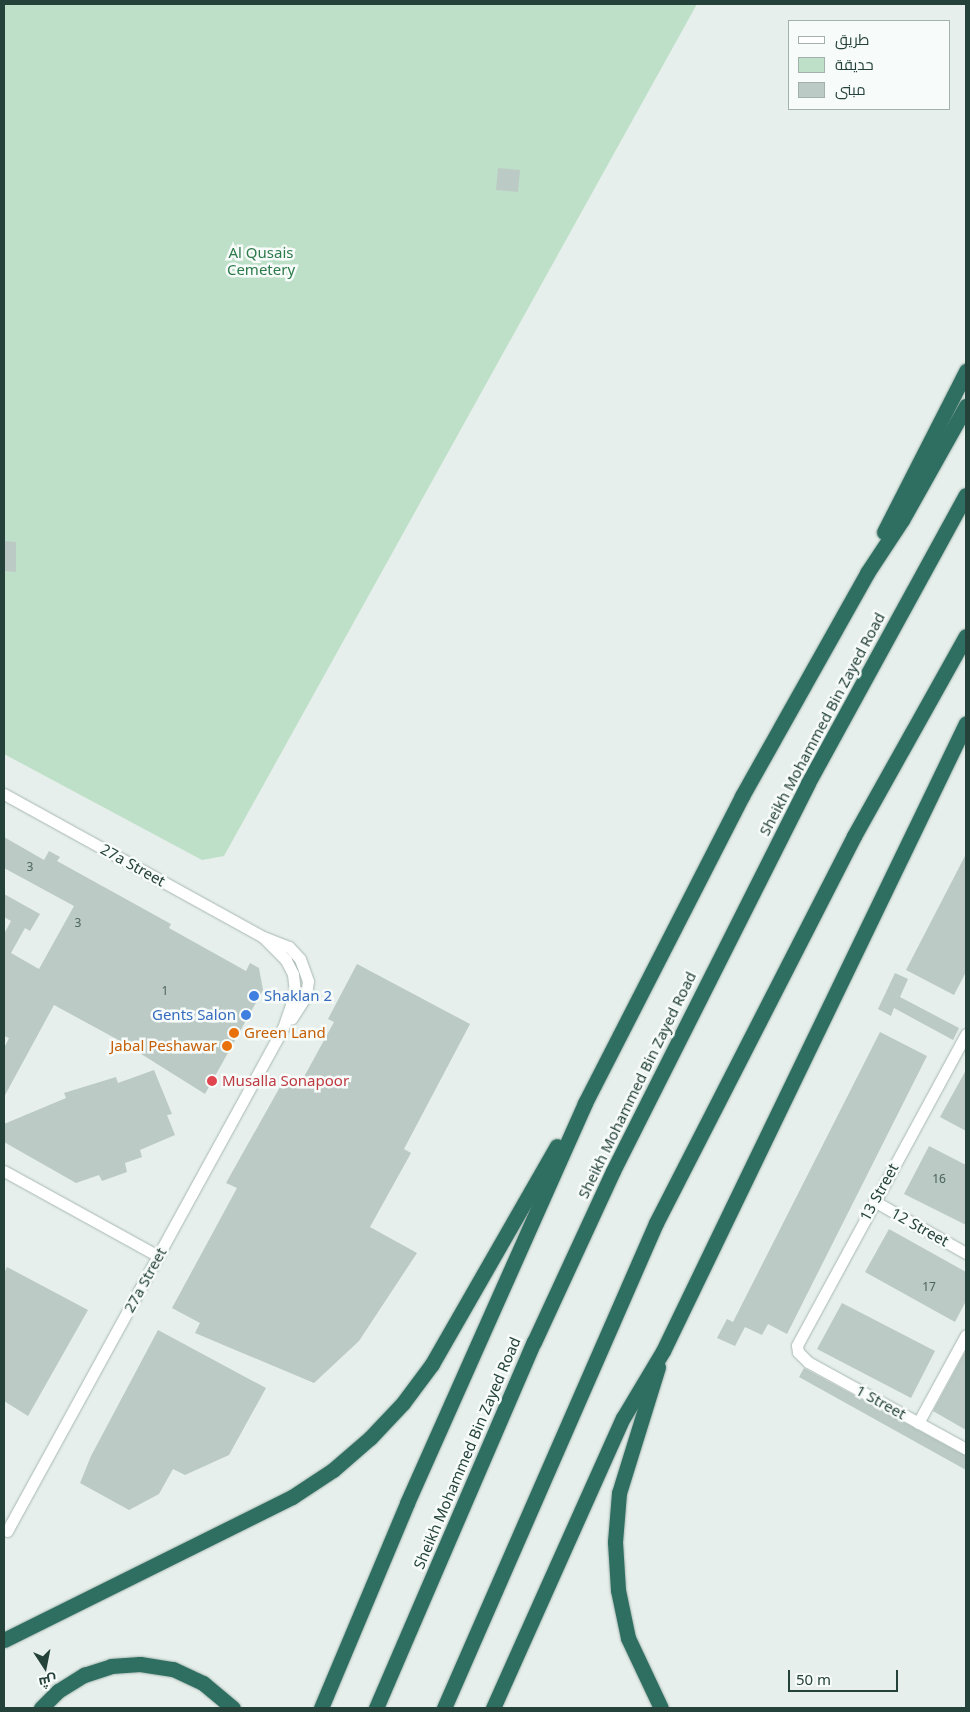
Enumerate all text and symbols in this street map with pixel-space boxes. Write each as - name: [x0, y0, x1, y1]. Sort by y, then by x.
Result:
- legend: [788, 20, 950, 110]
- text: طريق: [835, 29, 869, 49]
- text: حديقة: [835, 54, 874, 74]
- text: مبنى: [835, 79, 866, 99]
- park label: Al Qusais Cemetery: [227, 243, 295, 278]
- street label: Sheikh Mohammed Bin Zayed Road: [755, 609, 889, 839]
- street label: 27a Street: [97, 840, 169, 890]
- house number: 3: [27, 860, 33, 874]
- house number: 3: [75, 916, 81, 930]
- street label: Sheikh Mohammed Bin Zayed Road: [574, 969, 700, 1201]
- house number: 1: [162, 984, 168, 998]
- place label: Shaklan 2: [264, 987, 332, 1005]
- marker: Shaklan 2: [248, 990, 260, 1002]
- place label: Gents Salon: [152, 1006, 236, 1024]
- marker: Gents Salon: [240, 1009, 252, 1021]
- place label: Green Land: [244, 1024, 326, 1042]
- marker: Green Land: [228, 1027, 240, 1039]
- place label: Jabal Peshawar: [110, 1037, 217, 1055]
- marker: Jabal Peshawar: [221, 1040, 233, 1052]
- place label: Musalla Sonapoor: [222, 1072, 349, 1090]
- marker: Musalla Sonapoor: [206, 1075, 218, 1087]
- street label: 13 Street: [856, 1160, 902, 1224]
- house number: 16: [932, 1172, 946, 1186]
- street label: 12 Street: [888, 1204, 952, 1250]
- street label: 27a Street: [120, 1244, 170, 1316]
- house number: 17: [922, 1280, 936, 1294]
- street label: Sheikh Mohammed Bin Zayed Road: [410, 1334, 524, 1572]
- street label: 1 Street: [853, 1381, 909, 1423]
- north arrow: [20, 1642, 70, 1692]
- scale bar: [790, 1660, 900, 1692]
- text: 50 m: [796, 1669, 831, 1689]
- text: ش: [37, 1671, 59, 1693]

